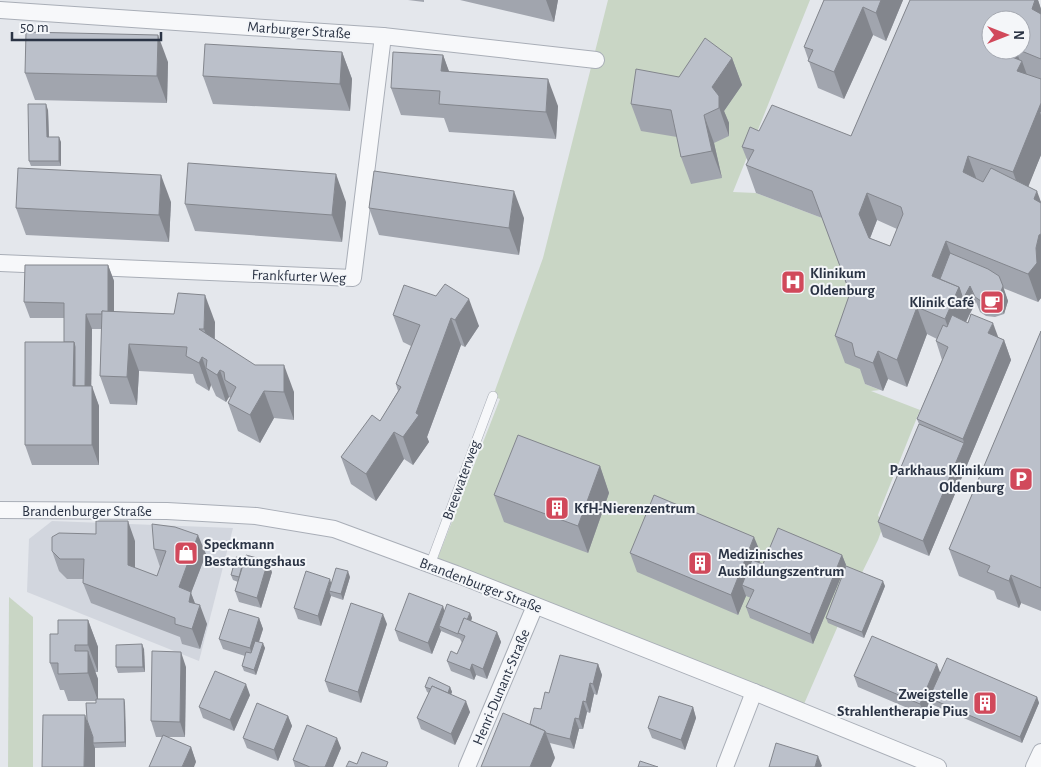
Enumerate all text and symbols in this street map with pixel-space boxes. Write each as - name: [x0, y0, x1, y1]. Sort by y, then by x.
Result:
- scale bar: [12, 10, 161, 42]
- north arrow: [981, 10, 1031, 60]
- street label: Marburger Straße: [247, 19, 351, 42]
- text: 50 m: [20, 20, 49, 35]
- text: N: [1011, 30, 1025, 40]
- place label: Klinikum Oldenburg: [810, 266, 875, 298]
- street label: Frankfurter Weg: [251, 267, 347, 286]
- hospital icon: Klinikum Oldenburg: [780, 269, 806, 295]
- cafe icon: Klinik Café: [979, 289, 1005, 315]
- place label: Klinik Café: [909, 295, 974, 310]
- street label: Breewaterweg: [440, 438, 483, 522]
- place label: Parkhaus Klinikum Oldenburg: [890, 463, 1004, 495]
- parking icon: Parkhaus Klinikum Oldenburg: [1008, 466, 1034, 492]
- building icon: KfH-Nierenzentrum: [544, 495, 570, 521]
- place label: KfH-Nierenzentrum: [574, 501, 695, 516]
- street label: Brandenburger Straße: [22, 504, 152, 519]
- place label: Speckmann Bestattungshaus: [204, 537, 306, 569]
- shop icon: Speckmann Bestattungshaus: [173, 540, 199, 566]
- place label: Medizinisches Ausbildungszentrum: [718, 547, 844, 579]
- building icon: Medizinisches Ausbildungszentrum: [687, 550, 713, 576]
- street label: Brandenburger Straße: [418, 555, 544, 616]
- street label: Henri-Dunant-Straße: [470, 627, 533, 747]
- place label: Zweigstelle Strahlentherapie Pius: [837, 687, 968, 719]
- building icon: Zweigstelle Strahlentherapie Pius: [972, 690, 998, 716]

